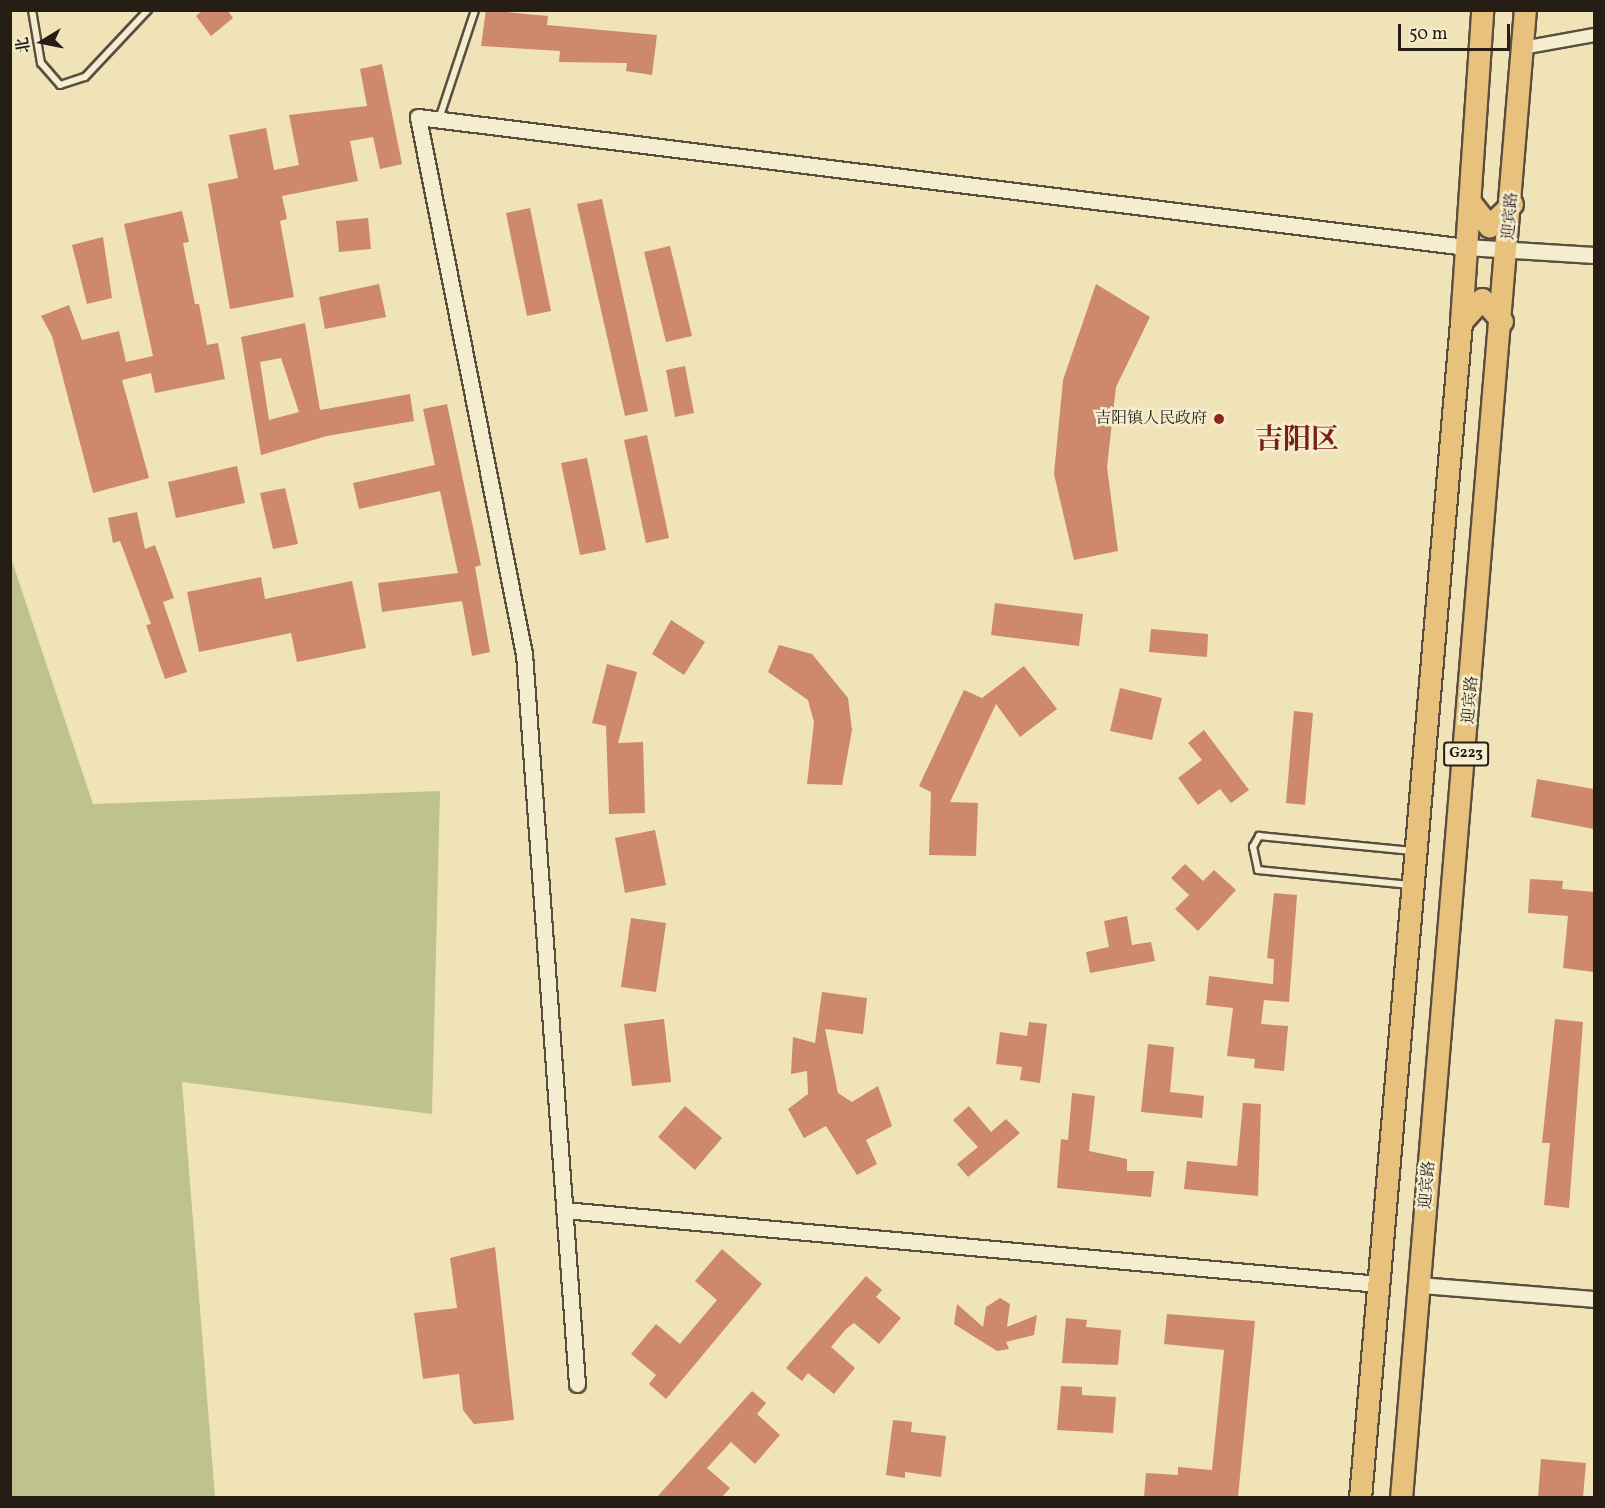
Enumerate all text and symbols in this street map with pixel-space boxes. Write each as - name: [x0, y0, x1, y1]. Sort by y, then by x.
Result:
- north arrow: [12, 12, 72, 72]
- scale bar: [1401, 12, 1514, 50]
- text: 50 m: [1409, 22, 1448, 47]
- text: 北: [12, 35, 36, 55]
- street label: 迎宾路: [1499, 191, 1523, 241]
- place label: 吉阳镇人民政府: [1095, 409, 1207, 429]
- marker: 吉阳镇人民政府: [1212, 412, 1226, 426]
- district label: 吉阳区: [1255, 424, 1339, 458]
- street label: 迎宾路: [1459, 675, 1483, 725]
- road number: G223: [1442, 742, 1490, 766]
- street label: 迎宾路: [1416, 1160, 1440, 1210]

